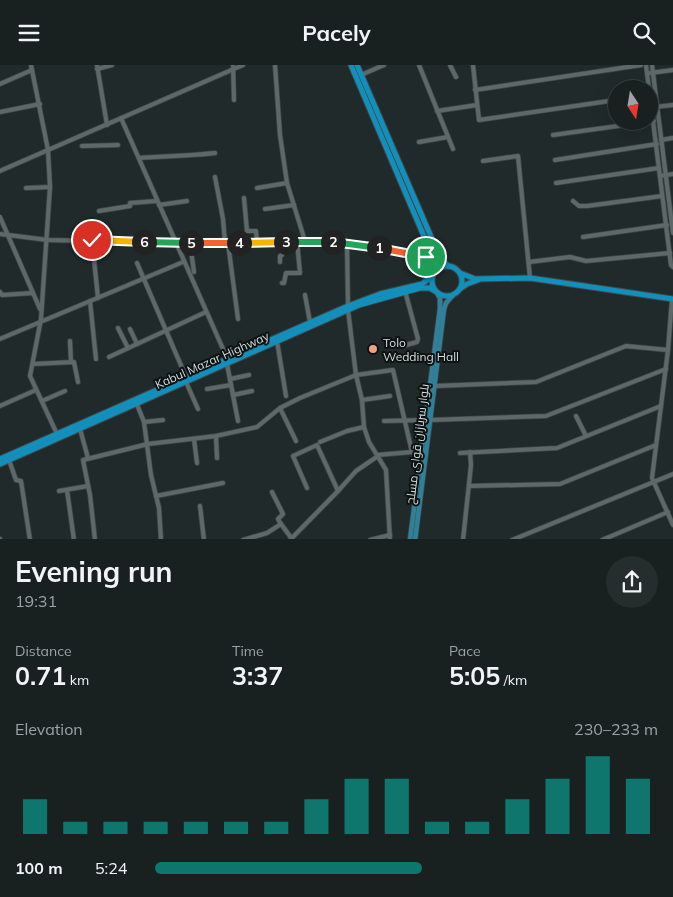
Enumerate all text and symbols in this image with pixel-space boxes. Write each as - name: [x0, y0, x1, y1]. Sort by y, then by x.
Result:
- icon: menu: [15, 19, 43, 47]
- text: Pacely: [302, 19, 371, 47]
- icon: search: [630, 19, 658, 47]
- north arrow: [608, 80, 658, 130]
- map controls: [608, 80, 658, 130]
- pin: [71, 219, 113, 261]
- icon: check: [78, 226, 106, 254]
- pin: 6: [132, 229, 156, 255]
- pin: 3: [274, 229, 298, 255]
- pin: 2: [320, 229, 346, 255]
- pin: 5: [178, 231, 204, 255]
- pin: 4: [226, 231, 252, 255]
- text: 6: [140, 233, 149, 251]
- text: 3: [282, 233, 291, 251]
- text: 2: [329, 233, 338, 251]
- text: 5: [187, 234, 196, 252]
- text: 4: [235, 234, 244, 252]
- pin: 1: [366, 235, 392, 261]
- pin: [405, 236, 447, 278]
- text: 1: [375, 239, 384, 257]
- icon: arrive: [412, 243, 440, 271]
- street label: Kabul Mazar Highway: [153, 328, 272, 392]
- place label: Tolo Wedding Hall: [383, 335, 459, 364]
- marker: Tolo Wedding Hall: [367, 343, 379, 355]
- street label: بلوار سربازان قوای مسلح: [402, 383, 433, 505]
- text: Evening run: [15, 554, 172, 589]
- button: share: [606, 556, 658, 608]
- text: 19:31: [15, 591, 57, 611]
- text: Distance: [15, 642, 72, 660]
- text: Time: [232, 642, 264, 660]
- text: Pace: [449, 642, 481, 660]
- text: 0.71: [15, 660, 66, 691]
- text: 3:37: [232, 660, 283, 691]
- text: 5:05: [449, 660, 500, 691]
- text: km: [66, 671, 89, 689]
- text: /km: [500, 671, 527, 689]
- text: Elevation: [15, 719, 83, 739]
- text: 230–233 m: [574, 719, 658, 739]
- text: 100 m: [15, 858, 63, 878]
- text: 5:24: [95, 858, 127, 878]

